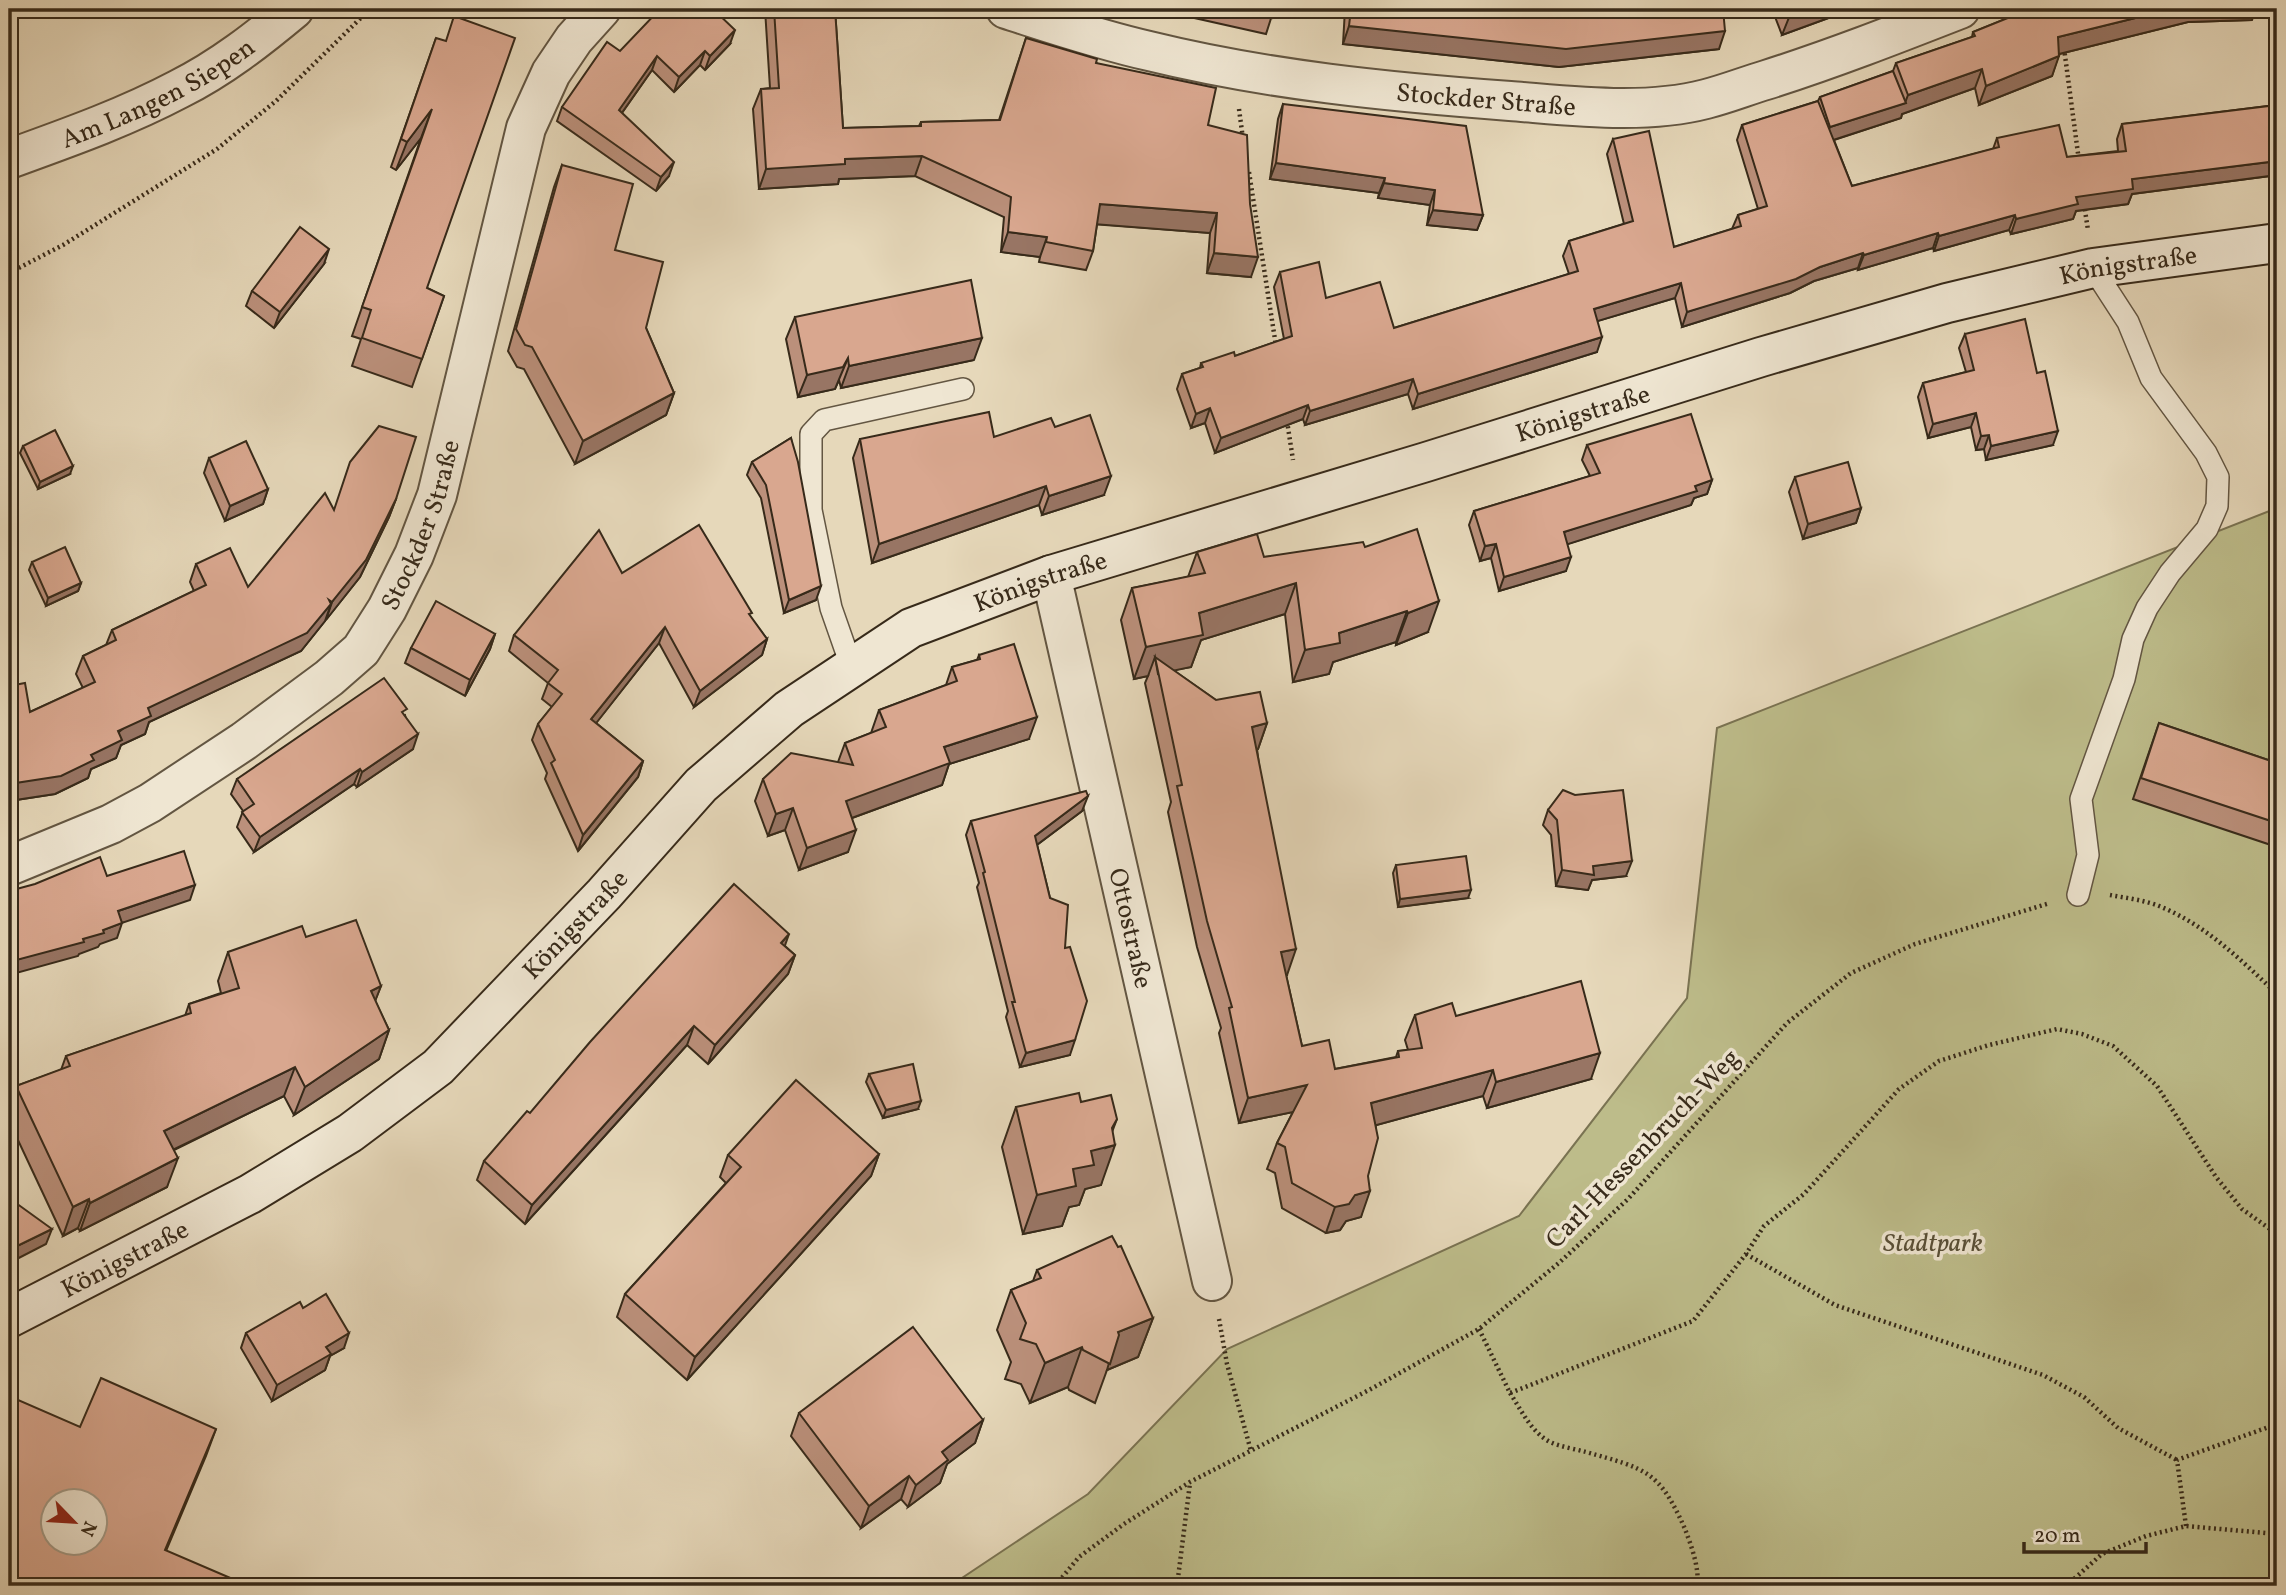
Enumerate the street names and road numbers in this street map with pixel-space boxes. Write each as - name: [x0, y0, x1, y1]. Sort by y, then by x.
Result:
- street label: Am Langen Siepen: [56, 30, 263, 158]
- street label: Stockder Straße: [1394, 75, 1577, 126]
- street label: Königstraße: [2056, 238, 2200, 295]
- street label: Königstraße: [1511, 377, 1655, 453]
- street label: Stockder Straße: [373, 436, 470, 617]
- street label: Königstraße: [969, 543, 1112, 623]
- street label: Königstraße: [515, 863, 637, 988]
- street label: Ottostraße: [1098, 865, 1161, 992]
- street label: Carl-Hessenbruch-Weg: [1538, 1041, 1749, 1257]
- street label: Königstraße: [55, 1212, 196, 1308]

